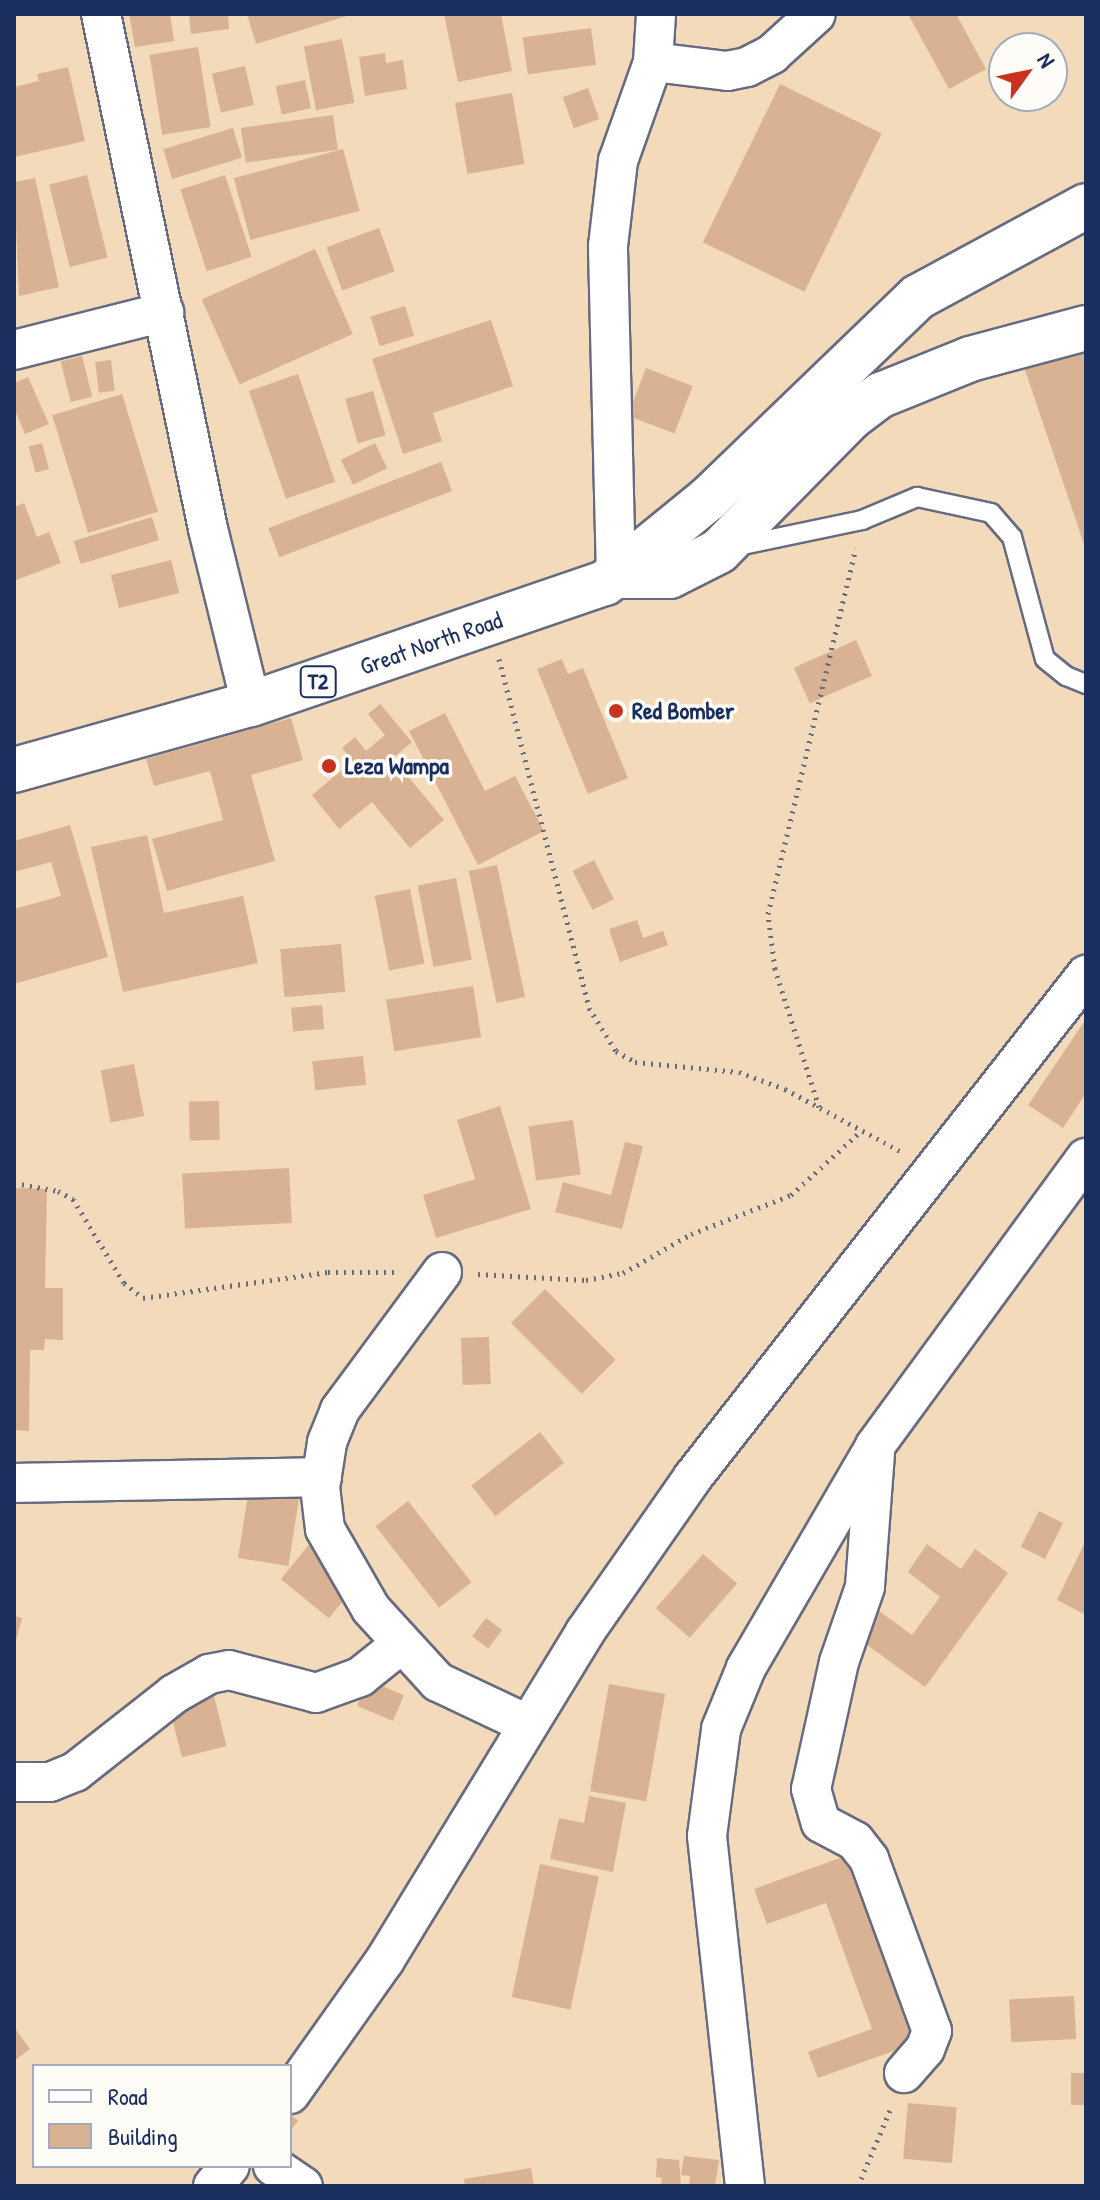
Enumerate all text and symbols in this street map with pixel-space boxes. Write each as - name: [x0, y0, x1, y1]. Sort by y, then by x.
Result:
- north arrow: [988, 32, 1068, 112]
- text: N: [1031, 47, 1062, 73]
- street label: Great North Road: [356, 605, 506, 681]
- road number: T2: [298, 664, 338, 700]
- place label: Red Bomber: [632, 697, 734, 725]
- marker: Red Bomber: [607, 702, 625, 720]
- place label: Leza Wampa: [345, 752, 449, 780]
- marker: Leza Wampa: [320, 757, 338, 775]
- legend: [32, 2064, 292, 2168]
- text: Road: [108, 2080, 147, 2112]
- text: Building: [108, 2120, 178, 2152]

